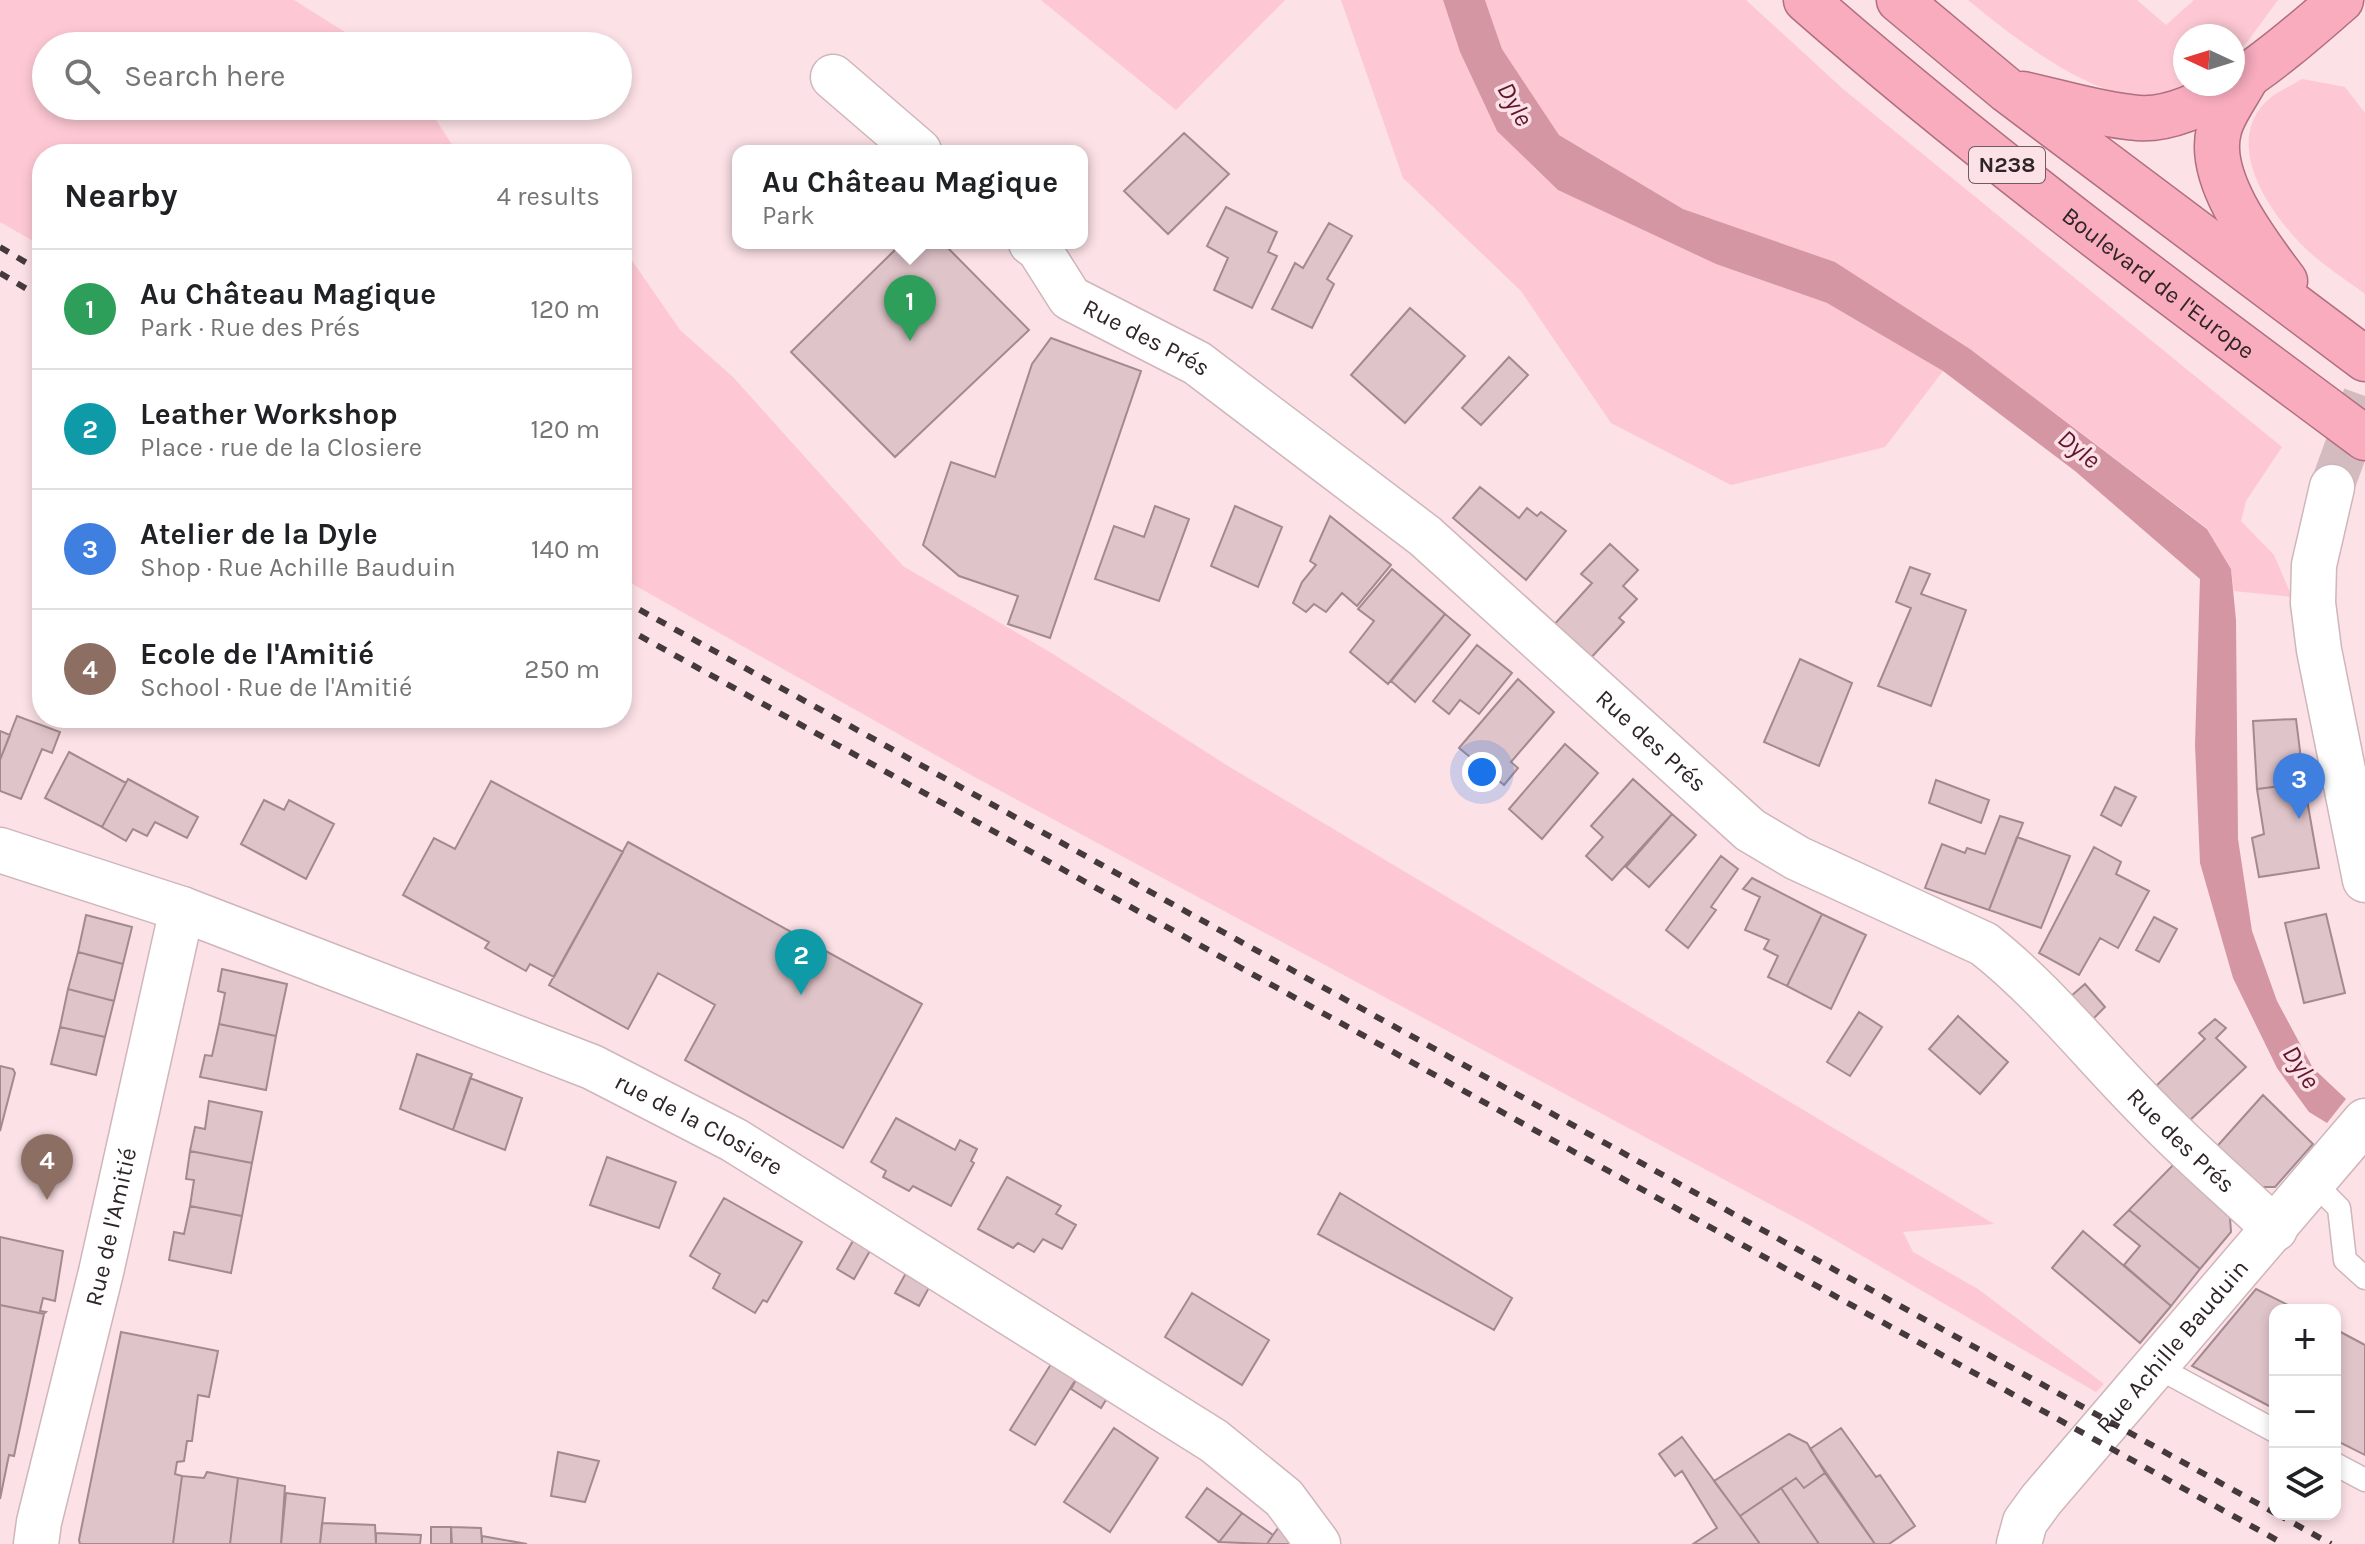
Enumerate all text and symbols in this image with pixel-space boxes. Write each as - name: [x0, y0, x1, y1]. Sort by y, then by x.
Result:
- north arrow: [2173, 24, 2245, 96]
- search box: [32, 32, 632, 120]
- icon: search: [60, 54, 104, 98]
- text: Search here: [124, 58, 285, 94]
- water label: Dyle: [1490, 77, 1540, 131]
- popup: [732, 145, 1088, 249]
- road number: N238: [1969, 147, 2045, 183]
- text: Au Château Magique: [762, 164, 1058, 200]
- text: Nearby: [64, 176, 178, 216]
- text: 4 results: [496, 181, 600, 212]
- text: Park: [762, 200, 815, 231]
- street label: Boulevard de l'Europe: [2056, 201, 2260, 365]
- pin: 1: [884, 275, 936, 341]
- text: Au Château Magique: [140, 276, 436, 312]
- street label: Rue des Prés: [1078, 293, 1216, 382]
- text: 1: [85, 294, 95, 325]
- text: 120 m: [530, 294, 600, 325]
- text: Park · Rue des Prés: [140, 312, 360, 343]
- text: Leather Workshop: [140, 396, 398, 432]
- text: 2: [82, 414, 98, 445]
- text: 120 m: [530, 414, 600, 445]
- water label: Dyle: [2052, 423, 2106, 475]
- text: Place · rue de la Closiere: [140, 432, 422, 463]
- text: Atelier de la Dyle: [140, 516, 378, 552]
- text: 3: [82, 534, 98, 565]
- text: 140 m: [531, 534, 600, 565]
- text: Shop · Rue Achille Bauduin: [140, 552, 456, 583]
- text: Ecole de l'Amitié: [140, 636, 374, 672]
- text: 4: [82, 654, 98, 685]
- text: 250 m: [524, 654, 600, 685]
- text: School · Rue de l'Amitié: [140, 672, 412, 703]
- street label: Rue des Prés: [1590, 684, 1712, 798]
- your location: [1462, 752, 1502, 792]
- pin: 3: [2273, 753, 2325, 819]
- pin: 2: [775, 929, 827, 995]
- water label: Dyle: [2276, 1040, 2326, 1094]
- street label: rue de la Closiere: [610, 1067, 788, 1181]
- street label: Rue des Prés: [2121, 1082, 2241, 1199]
- pin: 4: [21, 1134, 73, 1200]
- street label: Rue de l'Amitié: [79, 1145, 142, 1309]
- street label: Rue Achille Bauduin: [2090, 1254, 2254, 1439]
- map controls: [2269, 1304, 2341, 1520]
- button: +: [2269, 1304, 2341, 1376]
- button: −: [2269, 1376, 2341, 1448]
- button: layers: [2269, 1448, 2341, 1520]

